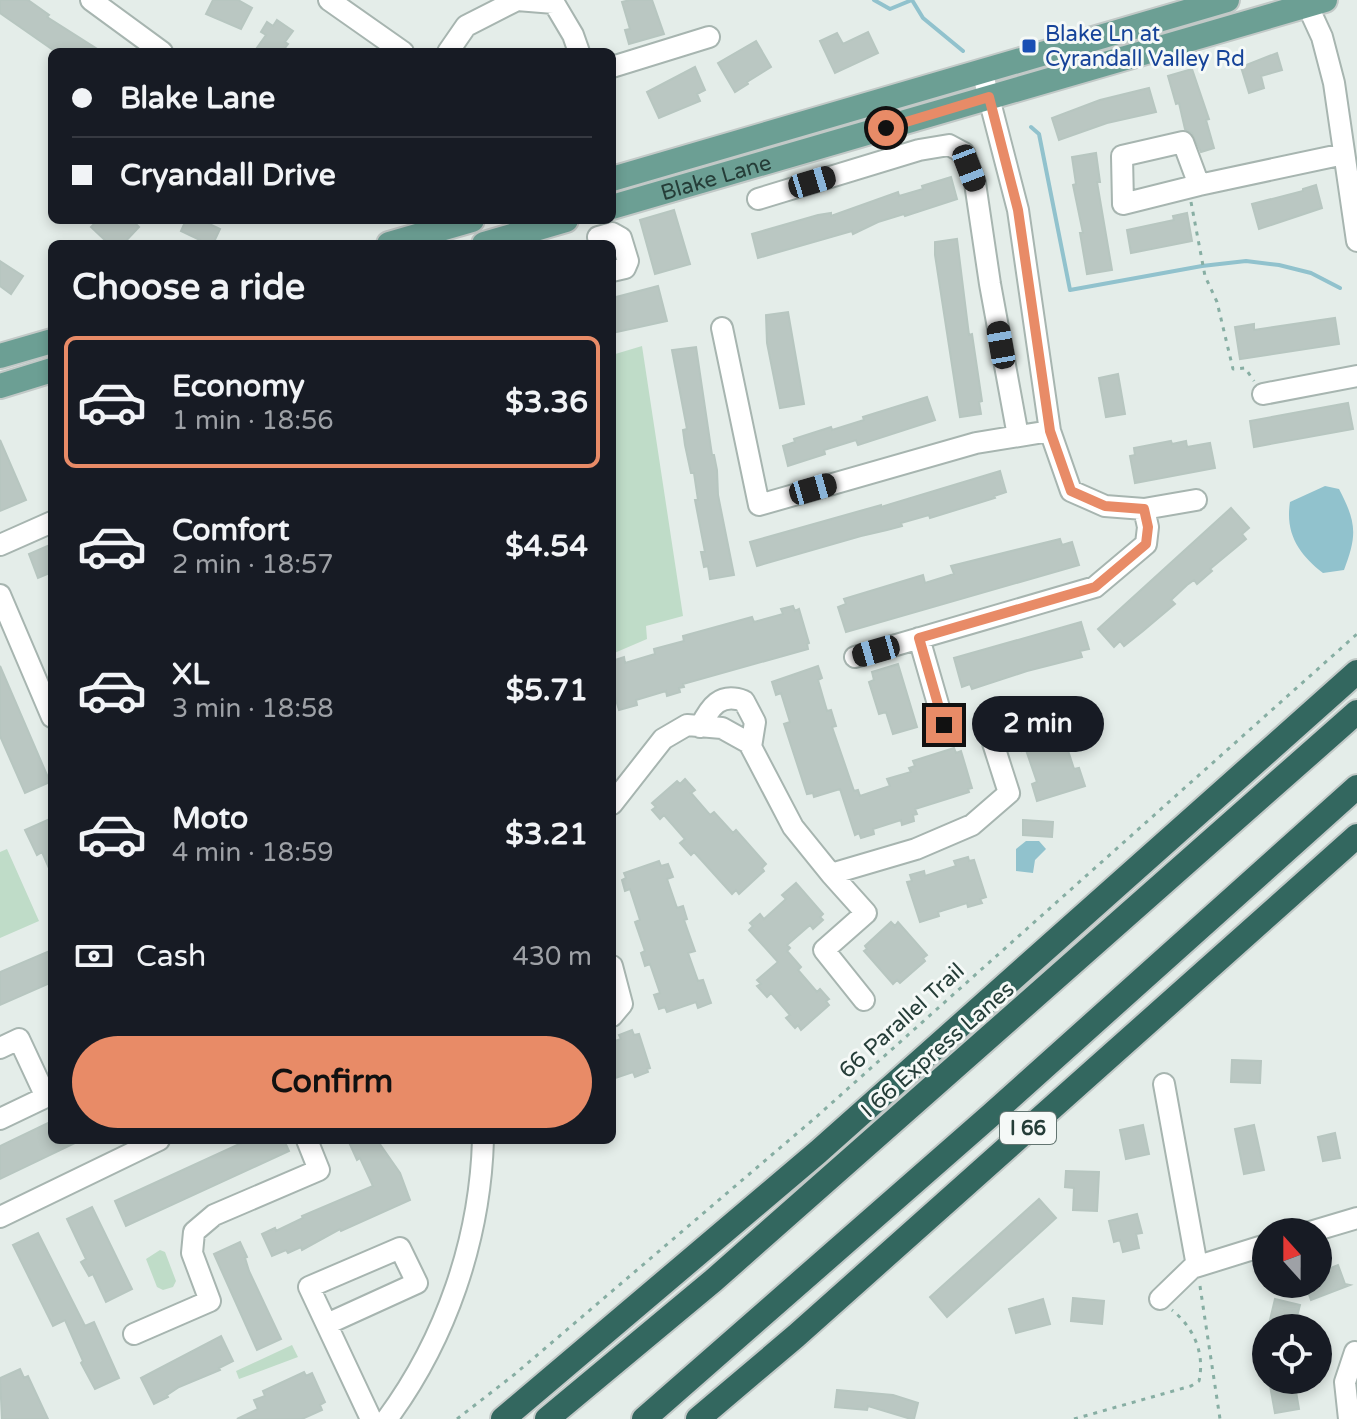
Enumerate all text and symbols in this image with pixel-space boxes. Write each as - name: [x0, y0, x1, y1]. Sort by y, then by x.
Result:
- place label: Blake Ln at Cyrandall Valley Rd: [1045, 21, 1245, 72]
- marker: Blake Ln at Cyrandall Valley Rd: [1020, 37, 1038, 55]
- text: Blake Lane: [120, 80, 275, 117]
- route start: [868, 110, 904, 146]
- car: [949, 141, 989, 195]
- street label: Blake Lane: [658, 149, 774, 206]
- text: Cryandall Drive: [120, 157, 336, 194]
- car: [786, 164, 838, 200]
- text: Choose a ride: [72, 266, 305, 309]
- car: [985, 319, 1017, 371]
- icon: car: [76, 366, 148, 438]
- text: Economy: [172, 368, 305, 405]
- text: $3.36: [505, 384, 588, 421]
- text: 1 min · 18:56: [172, 405, 334, 436]
- car: [787, 471, 839, 507]
- icon: car: [76, 510, 148, 582]
- text: Comfort: [172, 512, 290, 549]
- text: $4.54: [505, 528, 588, 565]
- text: 2 min · 18:57: [172, 549, 334, 580]
- car: [850, 633, 902, 669]
- icon: car: [76, 654, 148, 726]
- text: XL: [172, 656, 209, 693]
- text: $5.71: [506, 672, 588, 709]
- text: 3 min · 18:58: [172, 693, 334, 724]
- callout: 2 min: [972, 697, 1104, 753]
- route end: [926, 707, 962, 743]
- text: 2 min: [1003, 708, 1073, 739]
- icon: car: [76, 798, 148, 870]
- text: Moto: [172, 800, 248, 837]
- text: $3.21: [505, 816, 588, 853]
- text: 4 min · 18:59: [172, 837, 334, 868]
- icon: cash: [72, 934, 116, 978]
- text: Cash: [136, 938, 206, 975]
- text: 430 m: [512, 941, 592, 972]
- street label: 66 Parallel Trail: [834, 958, 970, 1084]
- street label: I 66 Express Lanes: [856, 976, 1019, 1123]
- button: Confirm: [72, 1036, 592, 1128]
- road number: I 66: [1000, 1112, 1056, 1144]
- north arrow: [1252, 1218, 1332, 1298]
- map controls: [1252, 1218, 1332, 1394]
- button: locate: [1252, 1314, 1332, 1394]

